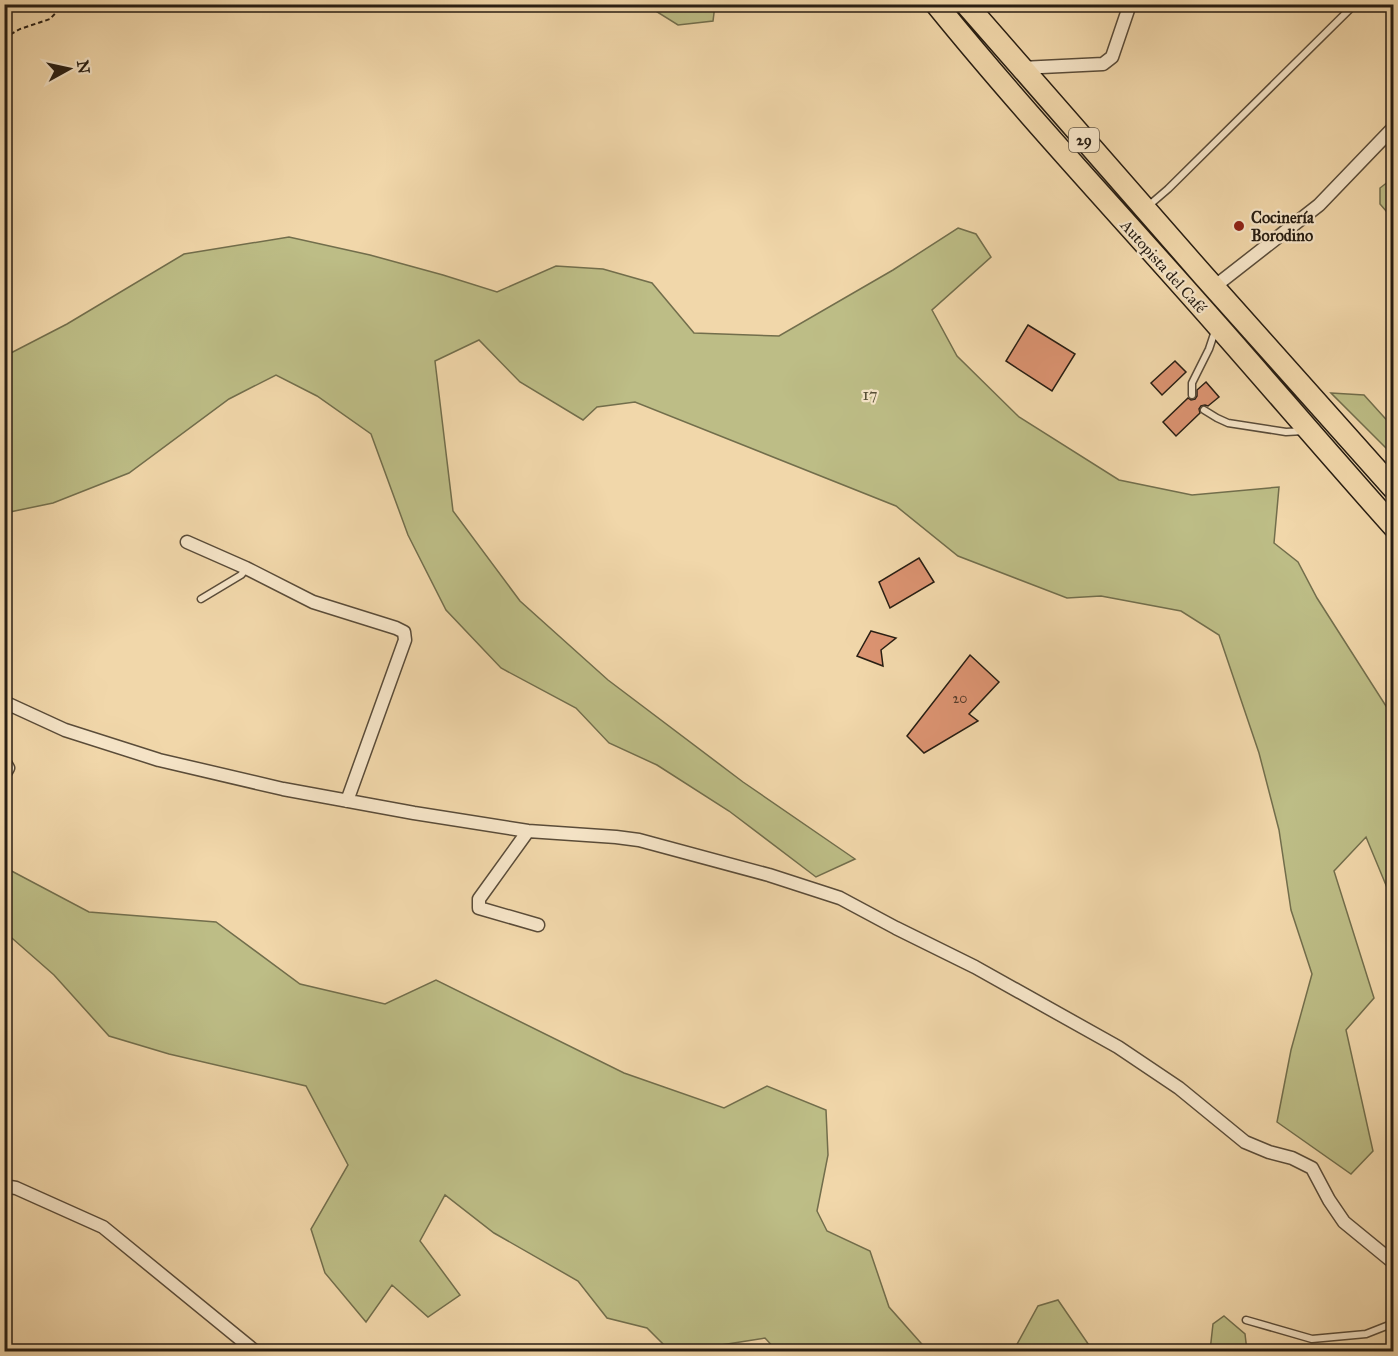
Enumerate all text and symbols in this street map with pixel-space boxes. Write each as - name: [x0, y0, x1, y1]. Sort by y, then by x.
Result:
- north arrow: [39, 39, 99, 99]
- text: N: [73, 59, 94, 75]
- road number: 29: [1069, 128, 1099, 152]
- place label: Cocinería Borodino: [1251, 208, 1315, 245]
- street label: Autopista del Café: [1116, 215, 1211, 317]
- marker: Cocinería Borodino: [1232, 219, 1246, 233]
- park label: 17: [863, 385, 878, 404]
- house number: 20: [952, 690, 968, 707]

